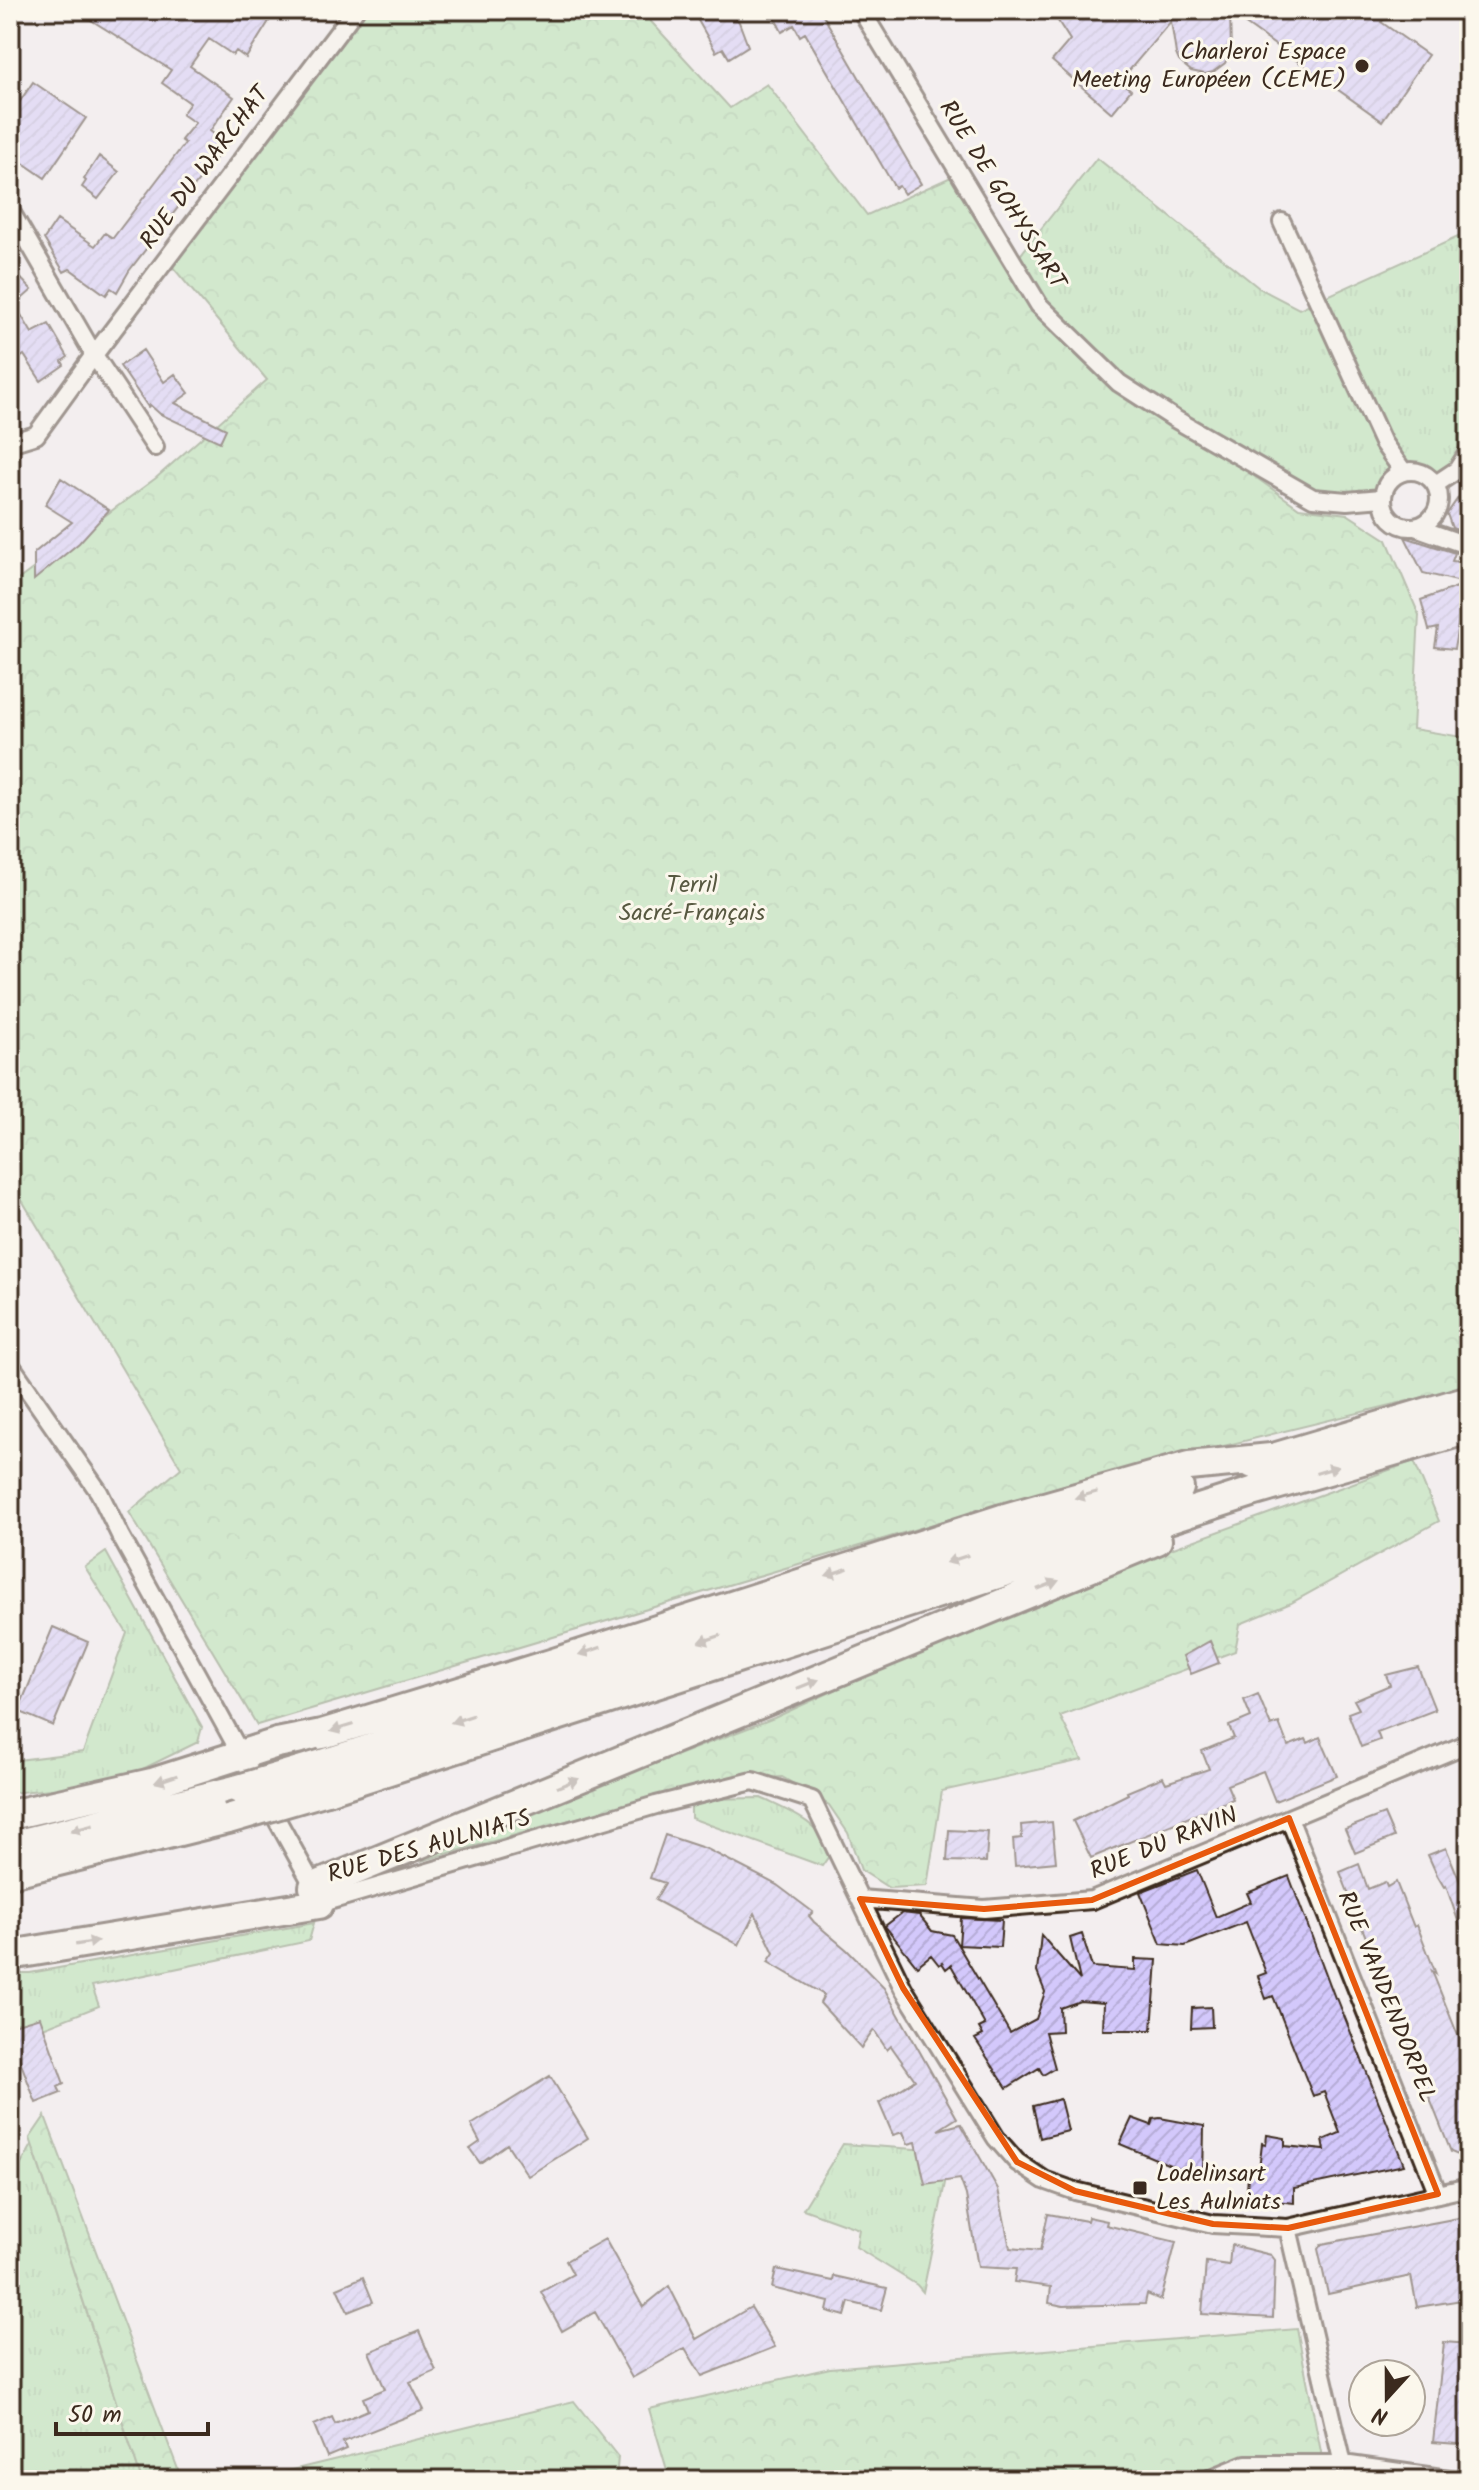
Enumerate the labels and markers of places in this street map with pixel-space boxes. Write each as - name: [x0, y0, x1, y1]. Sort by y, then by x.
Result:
- place label: Charleroi Espace Meeting Européen (CEME): [1072, 33, 1346, 100]
- marker: Charleroi Espace Meeting Européen (CEME): [1353, 57, 1371, 75]
- place label: Lodelinsart Les Aulniats: [1156, 2155, 1281, 2222]
- marker: Lodelinsart Les Aulniats: [1131, 2179, 1149, 2197]

